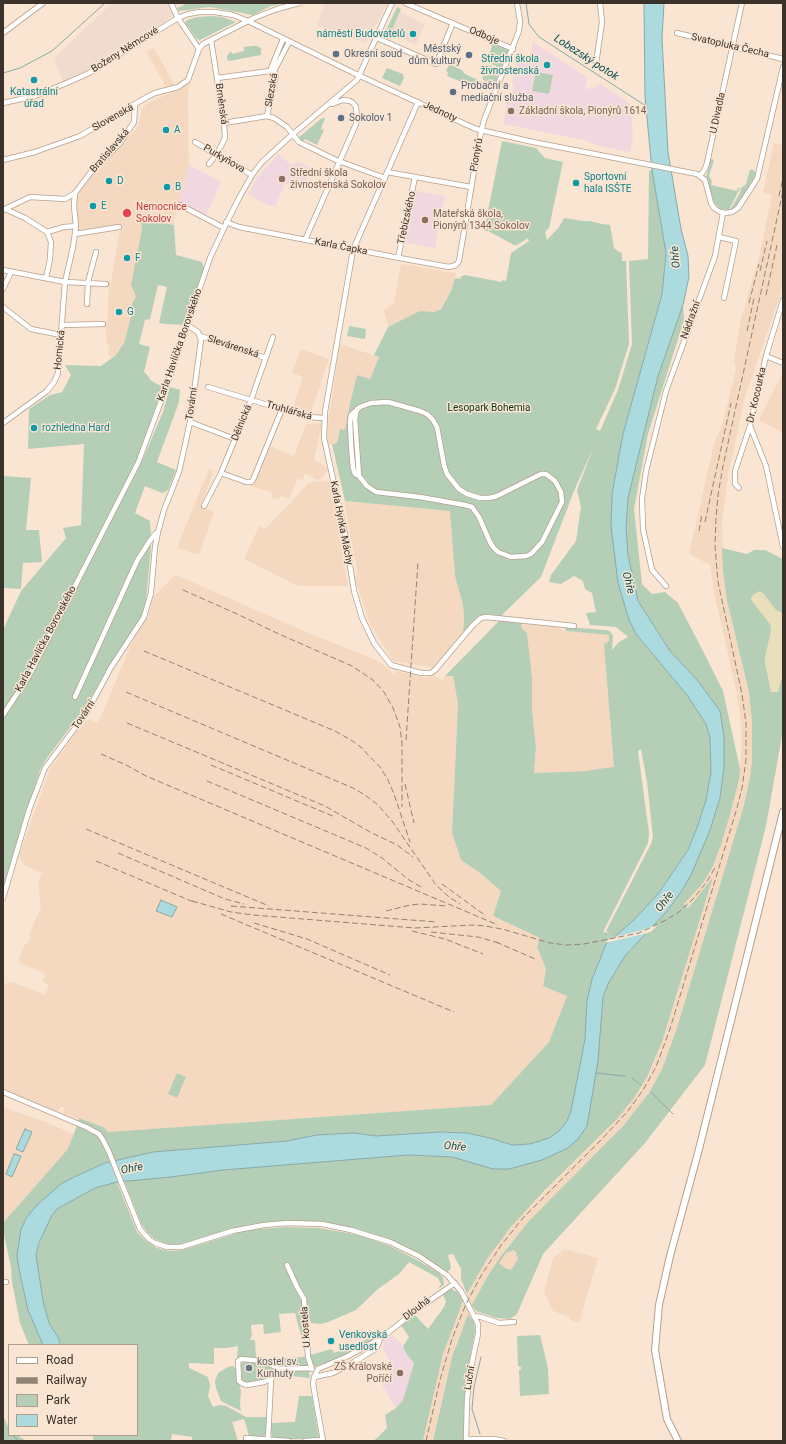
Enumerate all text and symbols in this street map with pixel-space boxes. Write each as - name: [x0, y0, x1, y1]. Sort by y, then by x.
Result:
- street label: Odboje: [467, 24, 501, 48]
- street label: Boženy Němcové: [89, 25, 161, 75]
- place label: náměstí Budovatelů: [317, 28, 405, 40]
- marker: náměstí Budovatelů: [408, 29, 418, 39]
- street label: Svatopluka Čecha: [690, 31, 770, 61]
- water label: Lobezský potok: [551, 32, 621, 84]
- place label: Městský dům kultury: [409, 43, 461, 66]
- place label: Okresní soud: [344, 48, 402, 60]
- marker: Okresní soud: [331, 49, 341, 59]
- marker: Městský dům kultury: [464, 50, 474, 60]
- place label: Střední škola živnostenská: [481, 53, 539, 76]
- marker: Střední škola živnostenská: [542, 60, 552, 70]
- street label: Slezská: [263, 72, 281, 108]
- marker: Katastrální úřad: [29, 75, 39, 85]
- place label: Probační a mediační služba: [461, 80, 533, 104]
- street label: Brněnská: [212, 83, 230, 125]
- place label: Katastrální úřad: [10, 86, 58, 110]
- marker: Probační a mediační služba: [448, 87, 458, 97]
- street label: U Divadla: [708, 91, 728, 135]
- street label: Jednoty: [421, 99, 459, 125]
- street label: Slovenská: [90, 102, 136, 134]
- place label: Základní škola, Pionýrů 1614: [519, 105, 646, 117]
- marker: Základní škola, Pionýrů 1614: [506, 106, 516, 116]
- place label: Sokolov 1: [349, 112, 392, 124]
- marker: Sokolov 1: [336, 113, 346, 123]
- place label: A: [174, 124, 181, 136]
- marker: A: [161, 125, 171, 135]
- street label: Bratislavská: [88, 127, 132, 175]
- street label: Pionýrů: [468, 137, 486, 173]
- street label: Purkyňova: [201, 142, 247, 176]
- place label: Střední škola živnostenská Sokolov: [290, 167, 386, 190]
- place label: Sportovní hala ISŠTE: [584, 171, 632, 194]
- marker: Střední škola živnostenská Sokolov: [277, 174, 287, 184]
- place label: D: [117, 175, 124, 187]
- marker: D: [104, 176, 114, 186]
- marker: Sportovní hala ISŠTE: [571, 178, 581, 188]
- place label: B: [175, 181, 181, 193]
- marker: B: [162, 182, 172, 192]
- street label: Třebízského: [395, 190, 419, 246]
- place label: E: [101, 200, 107, 212]
- marker: E: [88, 201, 98, 211]
- place label: Nemocnice Sokolov: [136, 201, 187, 224]
- marker: Nemocnice Sokolov: [121, 207, 133, 219]
- place label: Mateřská škola, Pionýrů 1344 Sokolov: [433, 208, 529, 232]
- marker: Mateřská škola, Pionýrů 1344 Sokolov: [420, 215, 430, 225]
- street label: Karla Čapka: [314, 236, 368, 258]
- water label: Ohře: [668, 245, 684, 269]
- place label: F: [135, 252, 141, 264]
- marker: F: [122, 253, 132, 263]
- street label: Karla Havlíčka Borovského: [155, 287, 205, 403]
- street label: Nádražní: [679, 299, 703, 341]
- place label: G: [127, 306, 134, 318]
- marker: G: [114, 307, 124, 317]
- street label: Hornická: [52, 330, 68, 370]
- street label: Slevárenská: [206, 333, 260, 361]
- street label: Dr. Kocourka: [745, 366, 769, 424]
- street label: Tovární: [184, 387, 200, 421]
- street label: Truhlářská: [265, 399, 313, 423]
- park label: Lesopark Bohemia: [448, 402, 530, 414]
- street label: Dělnická: [229, 403, 255, 443]
- place label: rozhledna Hard: [42, 422, 110, 434]
- marker: rozhledna Hard: [29, 423, 39, 433]
- street label: Karla Hynka Máchy: [327, 480, 355, 566]
- water label: Ohře: [619, 571, 637, 595]
- street label: Karla Havlíčka Borovského: [13, 584, 79, 694]
- street label: Tovární: [70, 698, 98, 732]
- water label: Ohře: [653, 889, 677, 915]
- water label: Ohře: [443, 1139, 467, 1155]
- water label: Ohře: [120, 1160, 144, 1178]
- street label: Dlouhá: [401, 1295, 433, 1323]
- street label: U kostela: [299, 1306, 313, 1348]
- place label: Venkovská usedlost: [339, 1329, 387, 1352]
- marker: Venkovská usedlost: [326, 1336, 336, 1346]
- legend: [8, 1344, 138, 1436]
- text: Road: [46, 1353, 74, 1367]
- place label: kostel sv. Kunhuty: [257, 1356, 299, 1380]
- place label: ZŠ Královské Poříčí: [334, 1361, 392, 1384]
- marker: kostel sv. Kunhuty: [244, 1363, 254, 1373]
- street label: Luční: [462, 1365, 478, 1391]
- marker: ZŠ Královské Poříčí: [395, 1368, 405, 1378]
- text: Railway: [46, 1373, 87, 1387]
- text: Park: [46, 1393, 70, 1407]
- text: Water: [46, 1413, 77, 1427]

